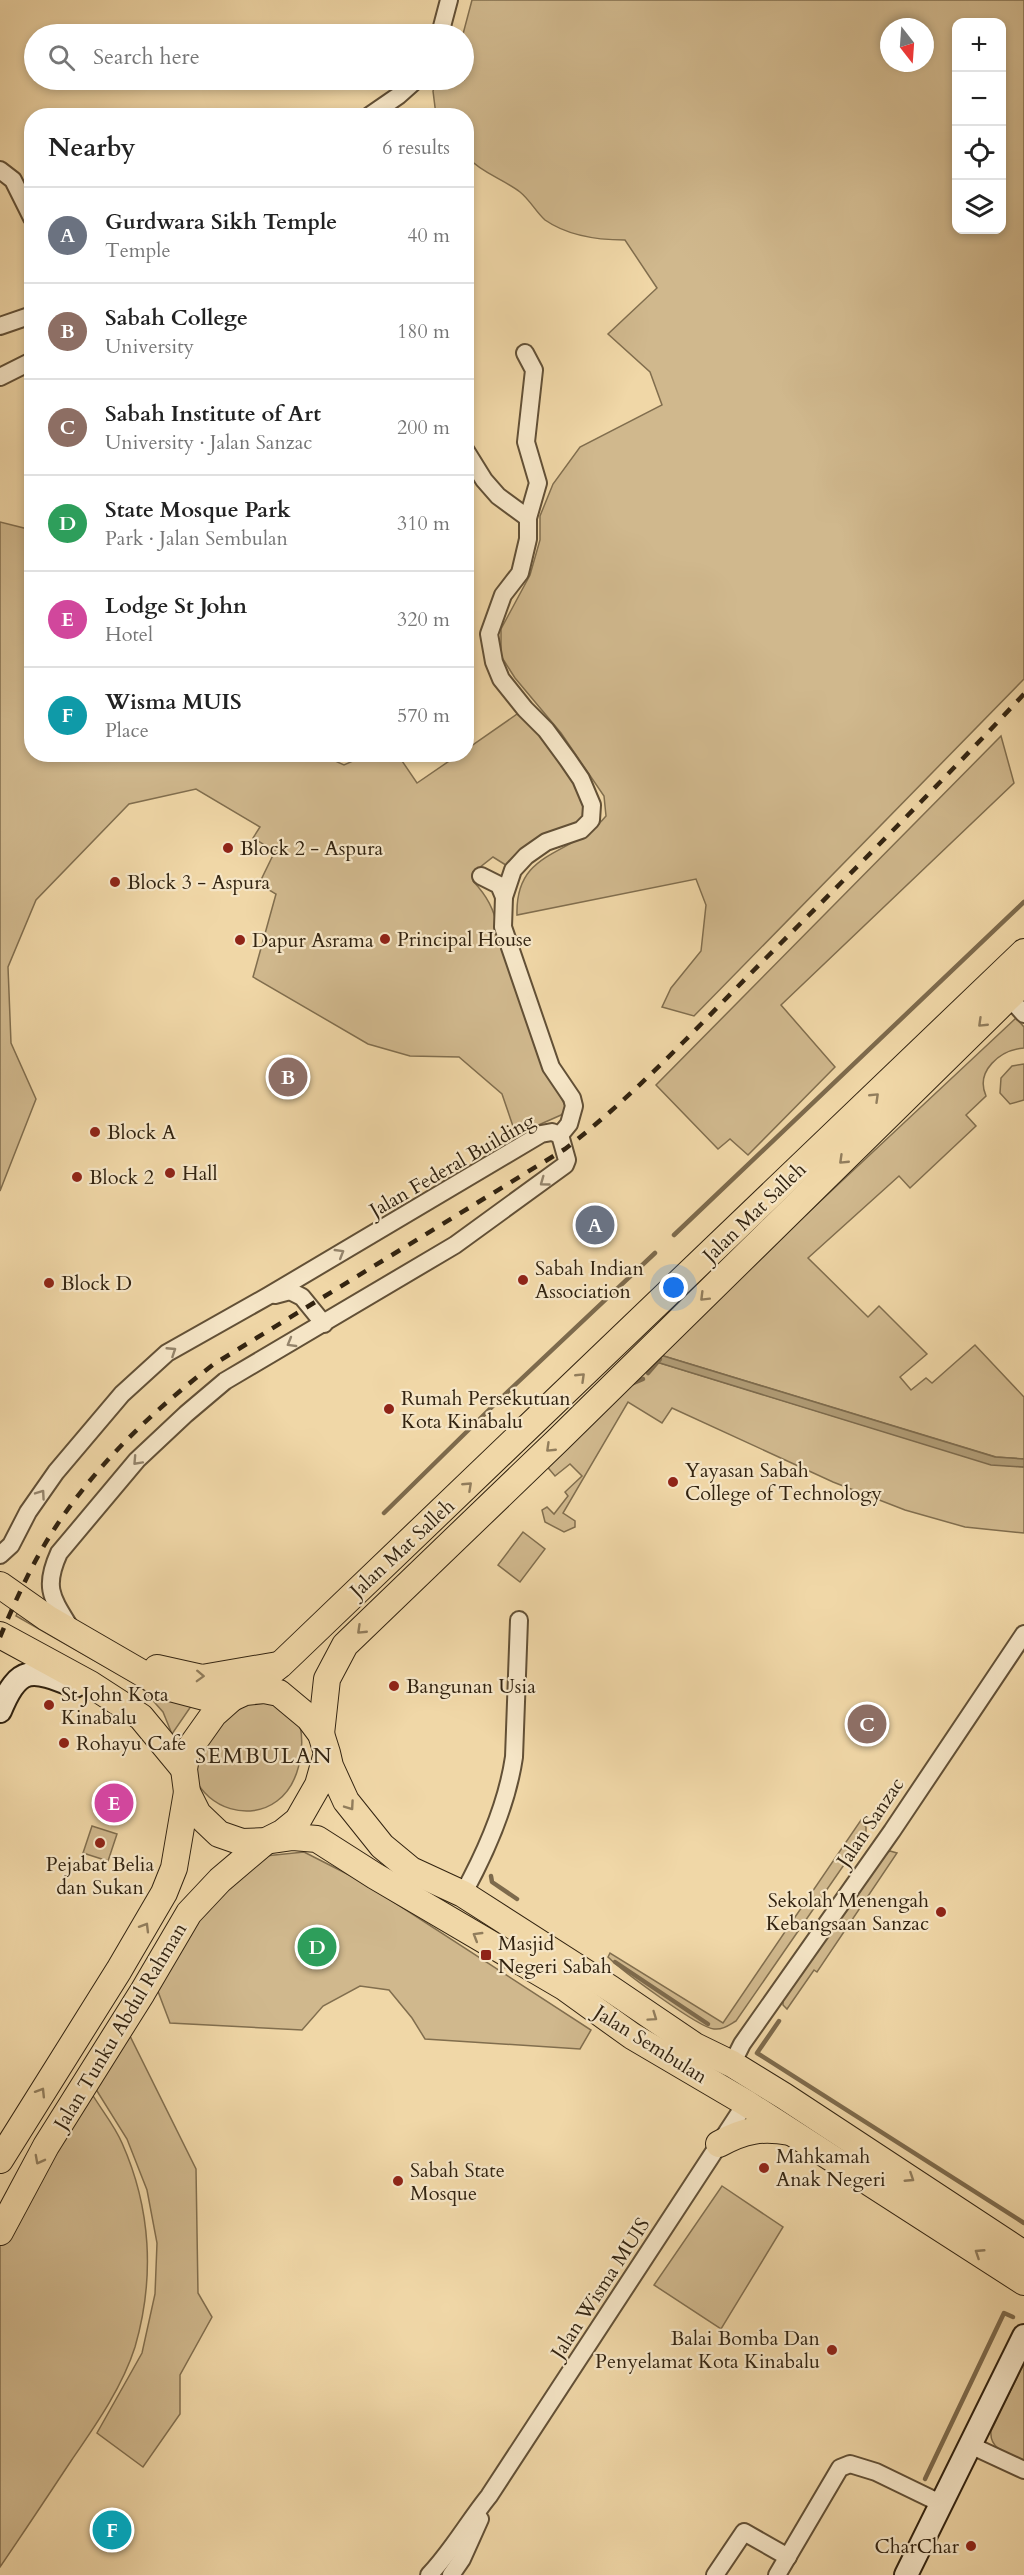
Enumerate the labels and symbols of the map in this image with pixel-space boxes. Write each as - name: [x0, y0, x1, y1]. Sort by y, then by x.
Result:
- north arrow: [880, 18, 934, 72]
- place label: Block 2 - Aspura: [240, 835, 383, 862]
- marker: Block 2 - Aspura: [221, 841, 235, 855]
- place label: Block 3 - Aspura: [127, 869, 270, 896]
- marker: Block 3 - Aspura: [108, 875, 122, 889]
- place label: Principal House: [397, 926, 532, 953]
- place label: Dapur Asrama: [252, 927, 374, 954]
- marker: Principal House: [378, 932, 392, 946]
- marker: Dapur Asrama: [233, 933, 247, 947]
- one-way arrow: [979, 1016, 989, 1027]
- pin: B: [268, 1054, 308, 1100]
- one-way arrow: [868, 1093, 878, 1104]
- street label: Jalan Federal Building: [362, 1107, 540, 1225]
- place label: Block A: [107, 1119, 177, 1146]
- marker: Block A: [88, 1125, 102, 1139]
- one-way arrow: [840, 1152, 851, 1163]
- street label: Jalan Mat Salleh: [695, 1156, 812, 1271]
- place label: Hall: [182, 1160, 218, 1187]
- place label: Block 2: [89, 1164, 154, 1191]
- marker: Hall: [163, 1166, 177, 1180]
- marker: Block 2: [70, 1170, 84, 1184]
- one-way arrow: [540, 1175, 551, 1186]
- pin: A: [576, 1202, 614, 1248]
- one-way arrow: [334, 1249, 344, 1261]
- place label: Sabah Indian Association: [535, 1255, 644, 1305]
- place label: Block D: [61, 1270, 132, 1297]
- marker: Sabah Indian Association: [516, 1273, 530, 1287]
- your location: [659, 1273, 688, 1302]
- marker: Block D: [42, 1276, 56, 1290]
- one-way arrow: [701, 1289, 712, 1300]
- one-way arrow: [287, 1336, 297, 1348]
- one-way arrow: [165, 1347, 176, 1358]
- one-way arrow: [574, 1373, 585, 1384]
- place label: Rumah Persekutuan Kota Kinabalu: [401, 1385, 571, 1435]
- marker: Rumah Persekutuan Kota Kinabalu: [382, 1402, 396, 1416]
- one-way arrow: [546, 1441, 557, 1452]
- one-way arrow: [133, 1454, 144, 1464]
- place label: Yayasan Sabah College of Technology: [685, 1457, 882, 1507]
- marker: Yayasan Sabah College of Technology: [666, 1475, 680, 1489]
- one-way arrow: [461, 1482, 471, 1493]
- one-way arrow: [34, 1490, 45, 1501]
- street label: Jalan Mat Salleh: [342, 1493, 461, 1606]
- one-way arrow: [358, 1623, 369, 1634]
- one-way arrow: [195, 1669, 204, 1682]
- place label: Bangunan Usia: [406, 1673, 536, 1700]
- marker: Bangunan Usia: [387, 1679, 401, 1693]
- place label: St John Kota Kinabalu: [61, 1681, 169, 1731]
- marker: St John Kota Kinabalu: [42, 1698, 56, 1712]
- pin: C: [848, 1702, 886, 1746]
- place label: Rohayu Cafe: [76, 1730, 186, 1757]
- marker: Rohayu Cafe: [57, 1736, 71, 1750]
- district label: SEMBULAN: [195, 1741, 333, 1771]
- street label: Jalan Sanzac: [829, 1772, 910, 1875]
- pin: E: [94, 1780, 134, 1826]
- one-way arrow: [343, 1799, 354, 1810]
- marker: Pejabat Belia dan Sukan: [93, 1836, 107, 1850]
- place label: Pejabat Belia dan Sukan: [46, 1851, 154, 1901]
- place label: Sekolah Menengah Kebangsaan Sanzac: [766, 1887, 929, 1937]
- marker: Sekolah Menengah Kebangsaan Sanzac: [934, 1905, 948, 1919]
- street label: Jalan Tunku Abdul Rahman: [46, 1917, 193, 2138]
- one-way arrow: [137, 1923, 149, 1933]
- pin: D: [298, 1924, 336, 1970]
- place label: Masjid Negeri Sabah: [498, 1930, 612, 1980]
- one-way arrow: [473, 1931, 483, 1943]
- marker: Masjid Negeri Sabah: [479, 1948, 493, 1962]
- street label: Jalan Sembulan: [586, 1997, 713, 2090]
- one-way arrow: [647, 2010, 658, 2021]
- one-way arrow: [34, 2088, 46, 2098]
- place label: Mahkamah Anak Negeri: [776, 2143, 886, 2193]
- one-way arrow: [35, 2154, 46, 2164]
- place label: Sabah State Mosque: [410, 2157, 505, 2207]
- marker: Mahkamah Anak Negeri: [757, 2161, 771, 2175]
- one-way arrow: [904, 2171, 914, 2183]
- marker: Sabah State Mosque: [391, 2174, 405, 2188]
- street label: Jalan Wisma MUIS: [543, 2212, 656, 2367]
- one-way arrow: [974, 2249, 985, 2260]
- place label: Balai Bomba Dan Penyelamat Kota Kinabalu: [595, 2325, 821, 2375]
- marker: Balai Bomba Dan Penyelamat Kota Kinabalu: [825, 2343, 839, 2357]
- pin: F: [92, 2508, 132, 2552]
- place label: CharChar: [875, 2533, 960, 2560]
- marker: CharChar: [964, 2539, 978, 2553]

